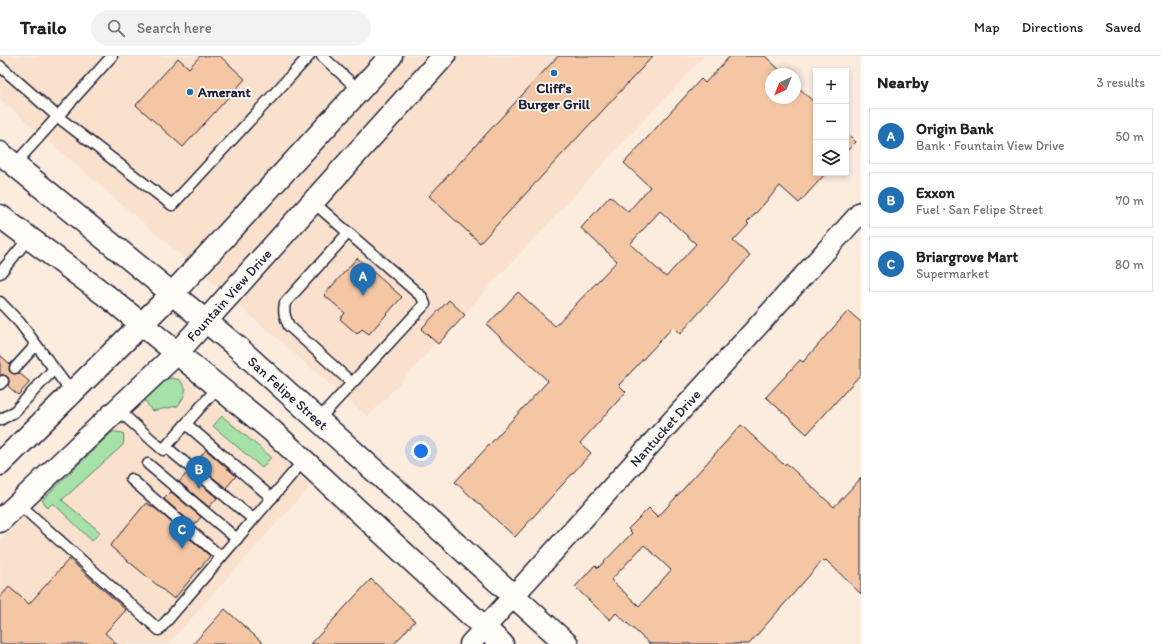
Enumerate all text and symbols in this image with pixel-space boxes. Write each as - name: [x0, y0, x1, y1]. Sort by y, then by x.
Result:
- search box: [91, 10, 371, 46]
- text: Trailo: [20, 16, 67, 39]
- icon: search: [105, 17, 127, 39]
- text: Search here: [137, 19, 212, 37]
- text: Map: [974, 19, 1000, 36]
- text: Directions: [1022, 19, 1083, 36]
- text: Saved: [1105, 19, 1141, 36]
- marker: Cliff's Burger Grill: [549, 68, 559, 78]
- north arrow: [765, 68, 801, 104]
- map controls: [813, 68, 849, 176]
- button: +: [813, 68, 849, 104]
- text: Nearby: [877, 72, 929, 92]
- text: 3 results: [1096, 75, 1145, 90]
- place label: Cliff's Burger Grill: [518, 80, 591, 113]
- place label: Amerant: [197, 84, 252, 101]
- marker: Amerant: [185, 87, 195, 97]
- button: −: [813, 104, 849, 140]
- text: Origin Bank: [916, 120, 994, 138]
- text: A: [887, 129, 895, 144]
- text: 50 m: [1115, 129, 1144, 144]
- text: Bank · Fountain View Drive: [916, 138, 1064, 153]
- button: layers: [813, 140, 849, 176]
- text: Exxon: [916, 184, 955, 202]
- text: B: [887, 193, 895, 208]
- text: 70 m: [1116, 193, 1144, 208]
- text: Fuel · San Felipe Street: [916, 202, 1043, 217]
- street label: Fountain View Drive: [183, 245, 276, 345]
- text: Briargrove Mart: [916, 248, 1018, 266]
- text: C: [887, 257, 895, 272]
- text: 80 m: [1115, 257, 1144, 272]
- pin: A: [350, 263, 376, 296]
- text: Supermarket: [916, 266, 989, 281]
- street label: San Felipe Street: [244, 353, 331, 434]
- street label: Nantucket Drive: [626, 386, 705, 470]
- your location: [411, 441, 431, 461]
- pin: B: [186, 456, 212, 489]
- pin: C: [169, 516, 195, 549]

